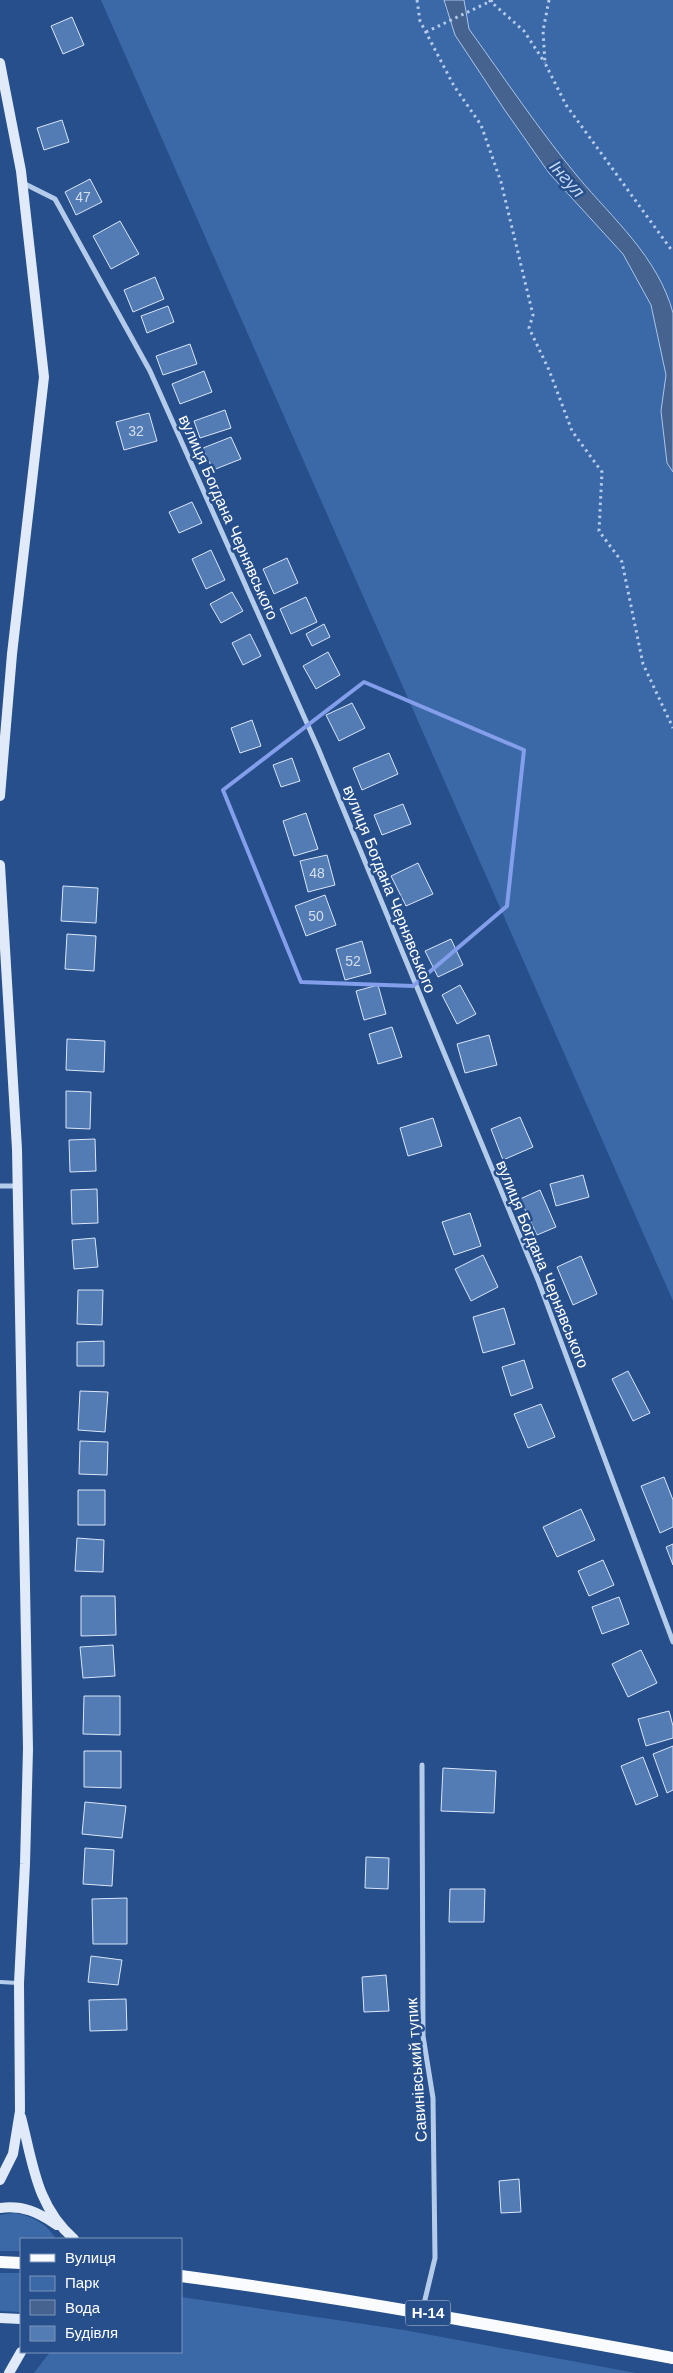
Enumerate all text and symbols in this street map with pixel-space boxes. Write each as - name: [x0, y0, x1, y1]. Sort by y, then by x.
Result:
- water label: Інгул: [545, 156, 589, 202]
- house number: 47: [75, 189, 91, 205]
- street label: вулиця Богдана Чернявського: [176, 412, 282, 622]
- house number: 32: [128, 423, 144, 439]
- street label: вулиця Богдана Чернявського: [340, 783, 439, 996]
- house number: 48: [309, 865, 325, 881]
- house number: 50: [308, 908, 324, 924]
- house number: 52: [345, 953, 361, 969]
- street label: вулиця Богдана Чернявського: [493, 1158, 592, 1371]
- street label: Савинівський тупик: [403, 1996, 430, 2143]
- legend: [20, 2238, 182, 2353]
- text: Вулиця: [65, 2249, 116, 2266]
- text: Парк: [65, 2274, 99, 2291]
- text: Вода: [65, 2299, 101, 2316]
- road number: Н-14: [406, 2300, 450, 2326]
- text: Будівля: [65, 2324, 118, 2341]

